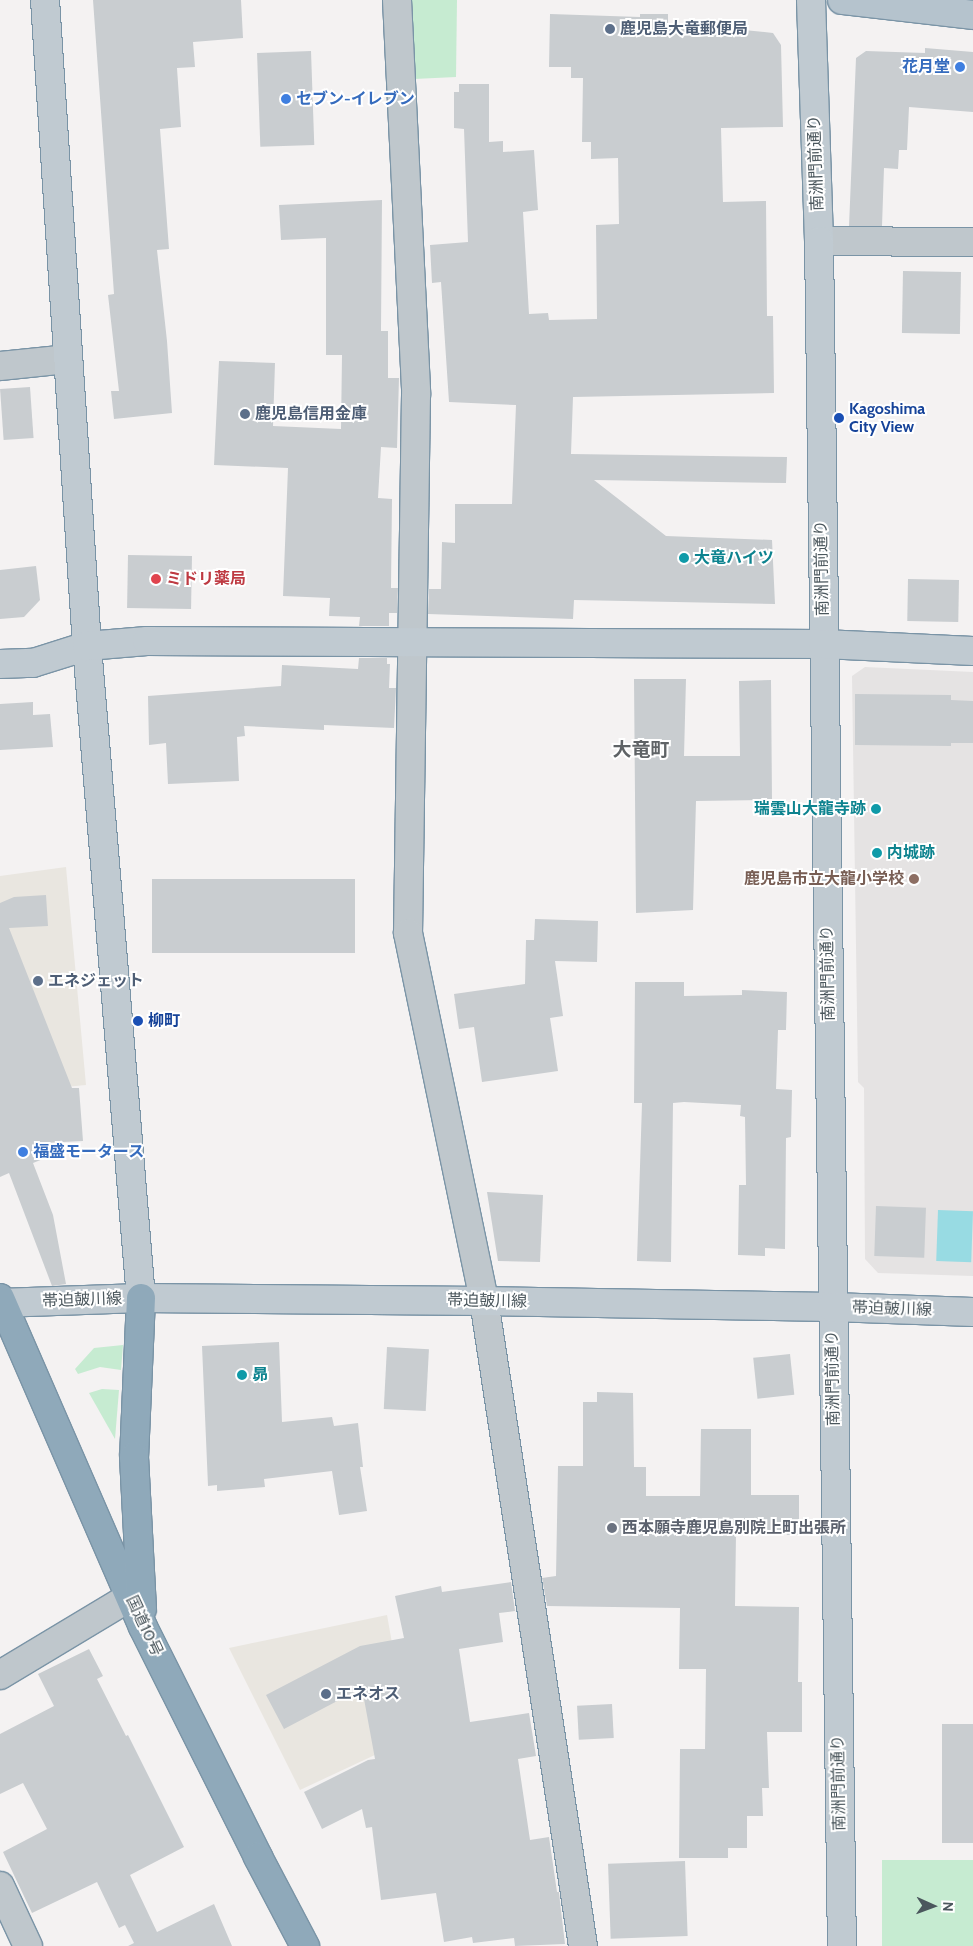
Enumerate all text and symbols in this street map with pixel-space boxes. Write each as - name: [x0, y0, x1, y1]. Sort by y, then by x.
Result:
- place label: 鹿児島大竜郵便局: [620, 19, 748, 39]
- marker: 鹿児島大竜郵便局: [604, 23, 616, 35]
- place label: 花月堂: [902, 57, 950, 77]
- marker: 花月堂: [954, 61, 966, 73]
- place label: セブン-イレブン: [296, 89, 415, 109]
- marker: セブン-イレブン: [280, 93, 292, 105]
- street label: 南洲門前通り: [805, 115, 827, 211]
- place label: Kagoshima City View: [849, 399, 925, 437]
- place label: 鹿児島信用金庫: [255, 404, 367, 424]
- marker: 鹿児島信用金庫: [239, 408, 251, 420]
- marker: Kagoshima City View: [833, 412, 845, 424]
- street label: 南洲門前通り: [812, 520, 832, 616]
- place label: 大竜ハイツ: [694, 548, 774, 568]
- marker: 大竜ハイツ: [678, 552, 690, 564]
- place label: ミドリ薬局: [166, 569, 246, 589]
- marker: ミドリ薬局: [150, 573, 162, 585]
- district label: 大竜町: [613, 739, 669, 761]
- place label: 瑞雲山大龍寺跡: [754, 799, 866, 819]
- marker: 瑞雲山大龍寺跡: [870, 803, 882, 815]
- place label: 内城跡: [887, 843, 935, 863]
- marker: 内城跡: [871, 847, 883, 859]
- place label: 鹿児島市立大龍小学校: [744, 869, 904, 889]
- marker: 鹿児島市立大龍小学校: [908, 873, 920, 885]
- street label: 南洲門前通り: [818, 925, 838, 1021]
- place label: エネジェット: [48, 971, 144, 991]
- marker: エネジェット: [32, 975, 44, 987]
- place label: 柳町: [148, 1011, 180, 1031]
- marker: 柳町: [132, 1015, 144, 1027]
- place label: 福盛モータース: [33, 1142, 145, 1162]
- marker: 福盛モータース: [17, 1146, 29, 1158]
- street label: 帯迫皷川線: [42, 1289, 122, 1311]
- street label: 帯迫皷川線: [447, 1291, 527, 1311]
- street label: 帯迫皷川線: [852, 1298, 932, 1320]
- street label: 南洲門前通り: [823, 1330, 843, 1426]
- place label: 昴: [252, 1365, 268, 1385]
- marker: 昴: [236, 1369, 248, 1381]
- place label: 西本願寺鹿児島別院上町出張所: [622, 1518, 846, 1538]
- marker: 西本願寺鹿児島別院上町出張所: [606, 1522, 618, 1534]
- street label: 国道10号: [122, 1593, 166, 1659]
- place label: エネオス: [336, 1684, 400, 1704]
- marker: エネオス: [320, 1688, 332, 1700]
- street label: 南洲門前通り: [829, 1735, 849, 1831]
- north arrow: [908, 1881, 958, 1931]
- text: N: [939, 1901, 957, 1912]

